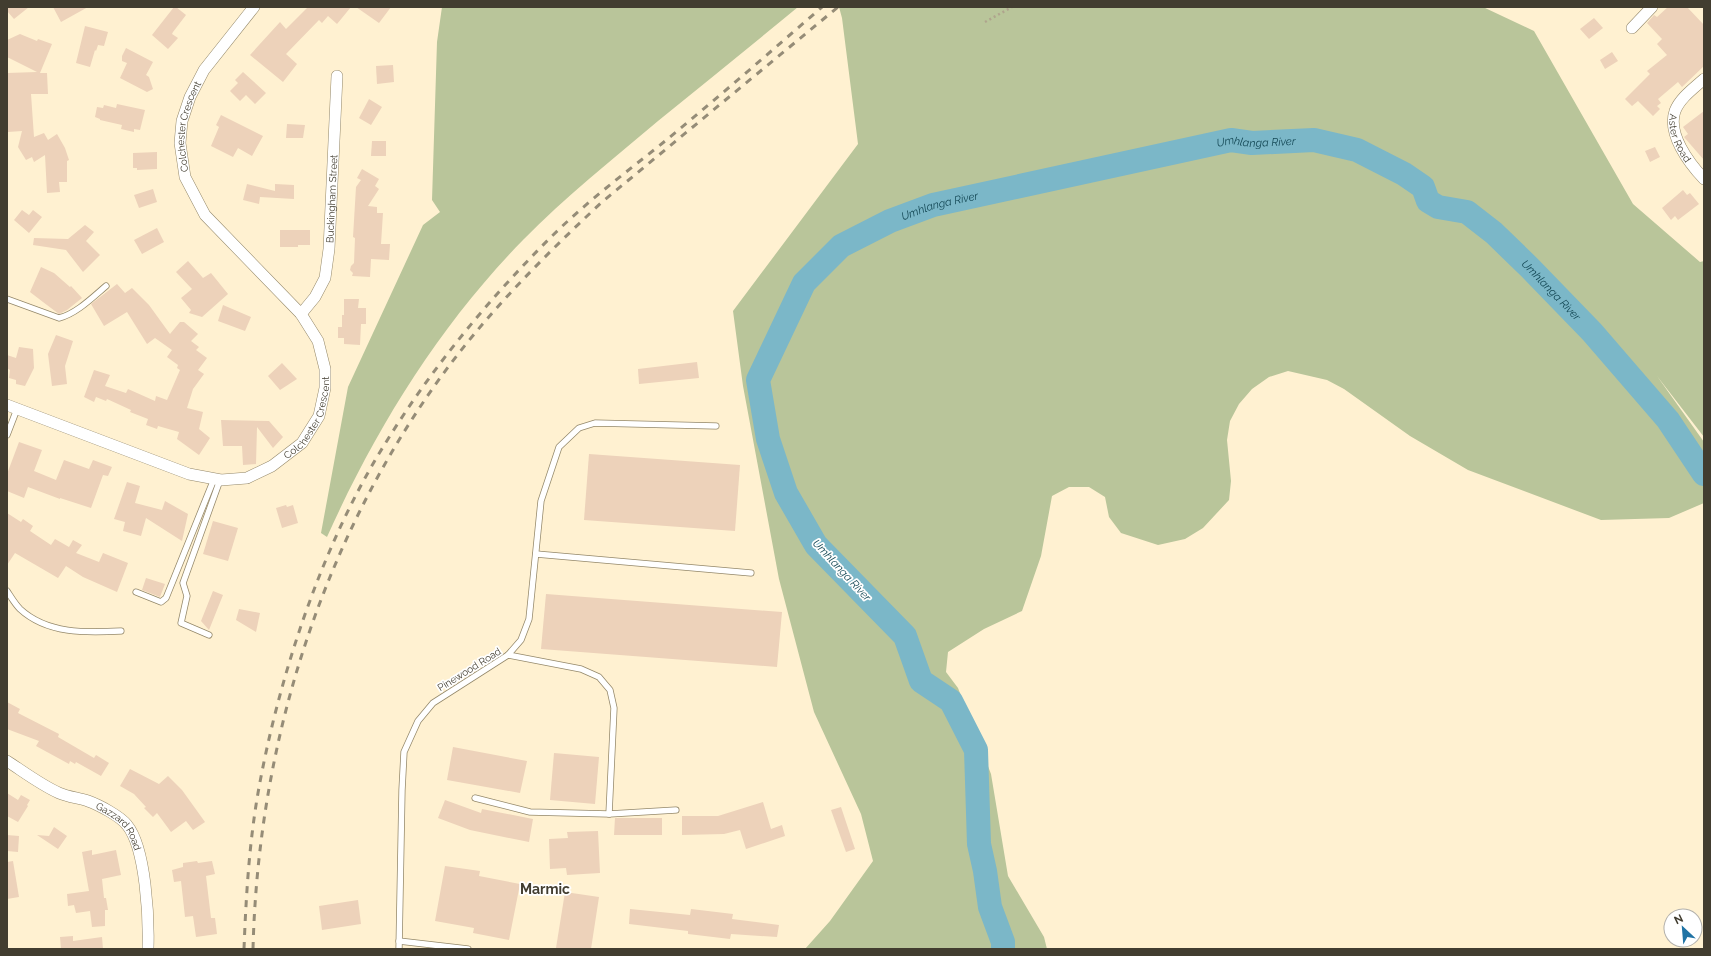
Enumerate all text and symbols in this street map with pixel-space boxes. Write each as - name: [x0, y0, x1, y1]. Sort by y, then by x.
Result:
- street label: Colchester Crescent: [175, 79, 204, 173]
- street label: Aster Road: [1667, 113, 1693, 164]
- water label: Umhlanga River: [1215, 133, 1297, 150]
- street label: Buckingham Street: [324, 154, 339, 243]
- water label: Umhlanga River: [899, 189, 980, 223]
- water label: Umhlanga River: [1519, 257, 1584, 324]
- street label: Colchester Crescent: [282, 376, 331, 461]
- water label: Umhlanga River: [810, 537, 874, 605]
- street label: Pinewood Road: [436, 646, 503, 693]
- street label: Gazzard Road: [94, 800, 143, 852]
- district label: Marmic: [520, 881, 570, 897]
- north arrow: [1663, 908, 1703, 948]
- text: N: [1672, 912, 1685, 927]

